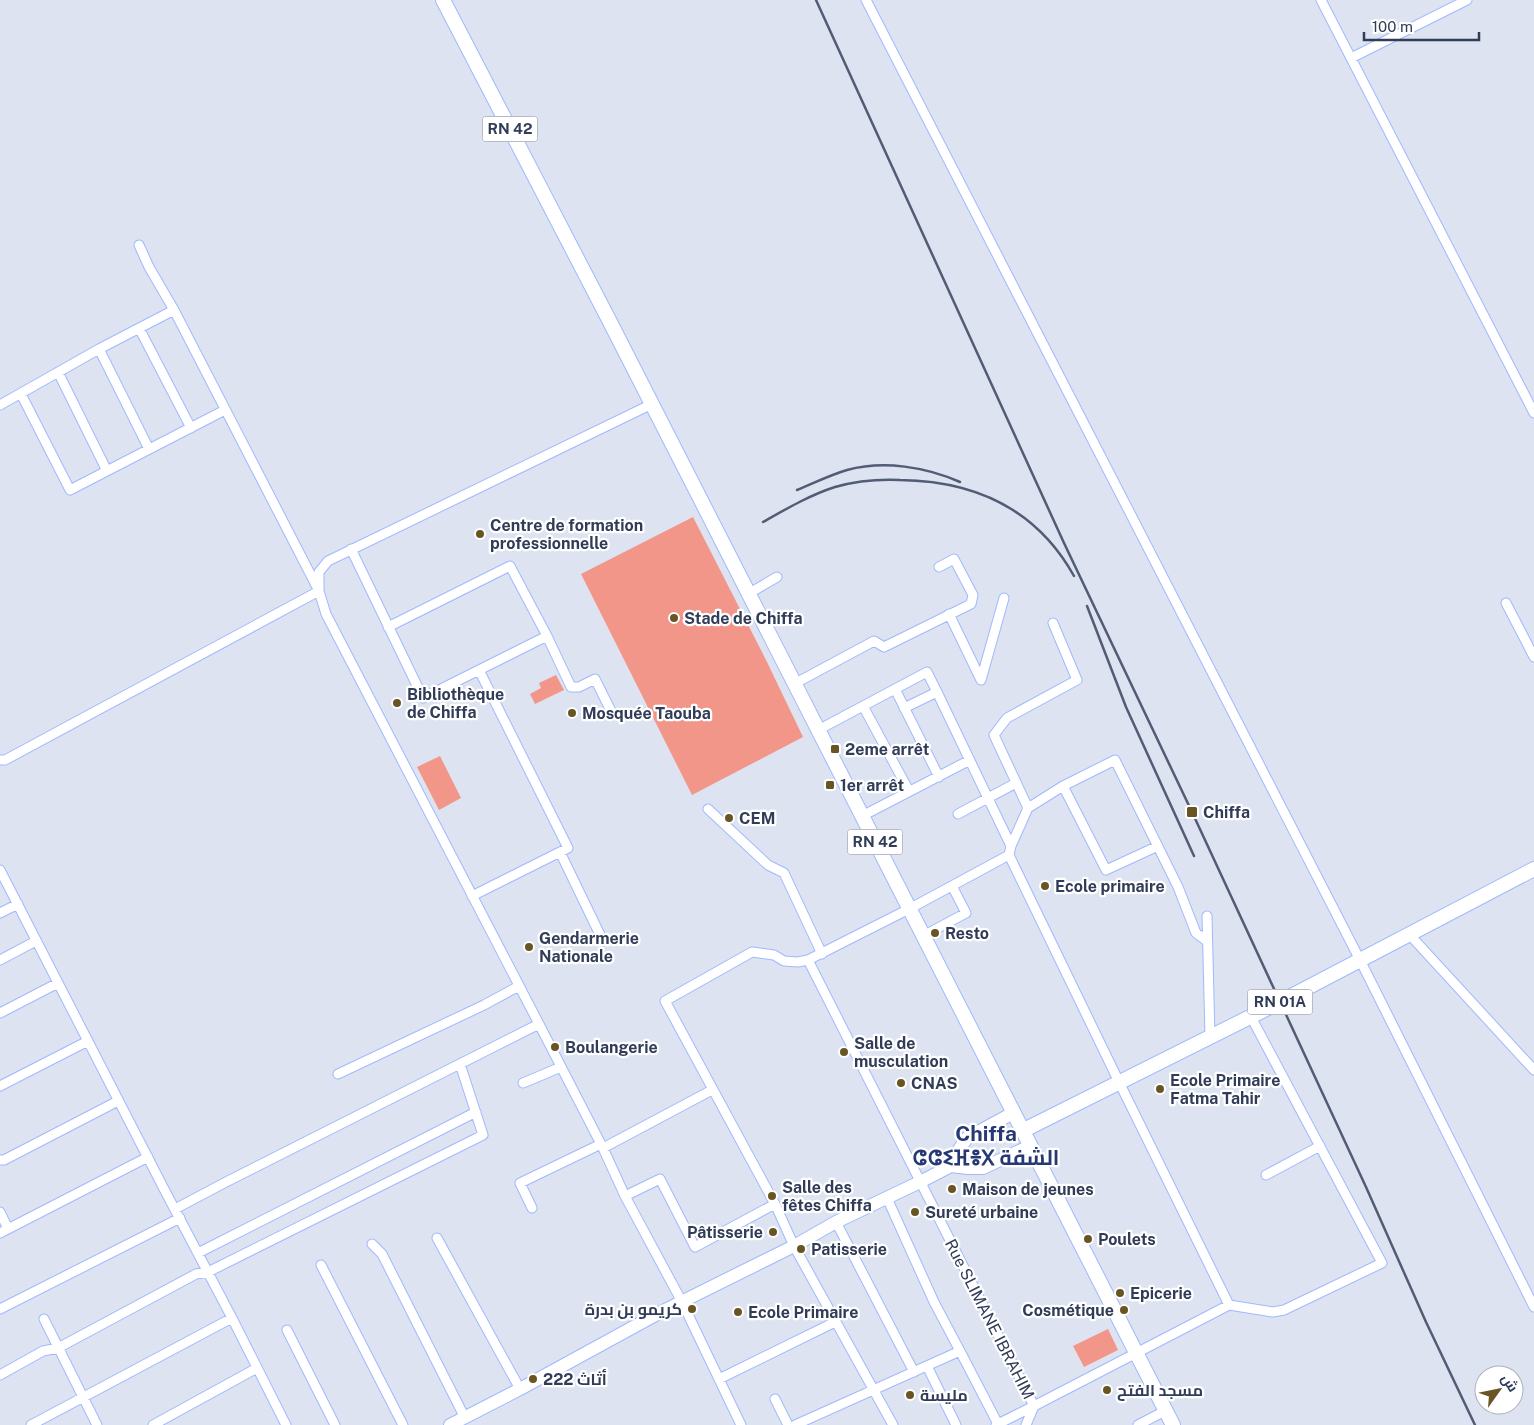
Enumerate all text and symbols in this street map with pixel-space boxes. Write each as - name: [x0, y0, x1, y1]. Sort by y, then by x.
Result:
- scale bar: [1364, 10, 1479, 42]
- text: 100 m: [1372, 18, 1413, 35]
- road number: RN 42: [482, 116, 538, 142]
- place label: Centre de formation professionnelle: [490, 516, 643, 553]
- marker: Centre de formation professionnelle: [474, 528, 486, 540]
- place label: Stade de Chiffa: [684, 609, 803, 628]
- marker: Stade de Chiffa: [668, 612, 680, 624]
- place label: Bibliothèque de Chiffa: [407, 685, 504, 722]
- marker: Bibliothèque de Chiffa: [391, 697, 403, 709]
- place label: Mosquée Taouba: [582, 704, 711, 723]
- marker: Mosquée Taouba: [566, 707, 578, 719]
- place label: 2eme arrêt: [845, 740, 930, 759]
- marker: 2eme arrêt: [829, 743, 841, 755]
- place label: 1er arrêt: [840, 776, 904, 795]
- marker: 1er arrêt: [824, 779, 836, 791]
- place label: Chiffa: [1203, 803, 1250, 822]
- marker: Chiffa: [1185, 805, 1199, 819]
- place label: CEM: [739, 809, 775, 828]
- marker: CEM: [723, 812, 735, 824]
- road number: RN 42: [848, 830, 902, 854]
- place label: Ecole primaire: [1055, 877, 1165, 896]
- marker: Ecole primaire: [1039, 880, 1051, 892]
- place label: Resto: [945, 924, 989, 943]
- marker: Resto: [929, 927, 941, 939]
- place label: Gendarmerie Nationale: [539, 929, 639, 966]
- marker: Gendarmerie Nationale: [523, 941, 535, 953]
- road number: RN 01A: [1248, 990, 1312, 1014]
- place label: Salle de musculation: [854, 1034, 948, 1071]
- place label: Boulangerie: [565, 1038, 658, 1057]
- marker: Boulangerie: [549, 1041, 561, 1053]
- marker: Salle de musculation: [838, 1046, 850, 1058]
- place label: Ecole Primaire Fatma Tahir: [1170, 1071, 1280, 1108]
- place label: CNAS: [911, 1074, 957, 1093]
- marker: CNAS: [895, 1077, 907, 1089]
- marker: Ecole Primaire Fatma Tahir: [1154, 1083, 1166, 1095]
- district label: Chiffa ⵛⵛⵉⴼⴻⵝ الشفة: [913, 1121, 1059, 1170]
- place label: Salle des fêtes Chiffa: [782, 1178, 872, 1215]
- place label: Maison de jeunes: [962, 1180, 1094, 1199]
- marker: Maison de jeunes: [946, 1183, 958, 1195]
- marker: Salle des fêtes Chiffa: [766, 1190, 778, 1202]
- place label: Sureté urbaine: [925, 1203, 1038, 1222]
- marker: Sureté urbaine: [909, 1206, 921, 1218]
- place label: Pâtisserie: [687, 1223, 763, 1242]
- marker: Pâtisserie: [767, 1226, 779, 1238]
- place label: Poulets: [1098, 1230, 1156, 1249]
- marker: Poulets: [1082, 1233, 1094, 1245]
- street label: Rue SLIMANE IBRAHIM: [941, 1236, 1038, 1402]
- place label: Patisserie: [811, 1240, 887, 1259]
- marker: Patisserie: [795, 1243, 807, 1255]
- place label: Epicerie: [1130, 1284, 1192, 1303]
- marker: Epicerie: [1114, 1287, 1126, 1299]
- place label: كريمو بن بدرة: [585, 1300, 682, 1319]
- place label: Cosmétique: [1022, 1301, 1114, 1320]
- marker: كريمو بن بدرة: [686, 1303, 698, 1315]
- place label: Ecole Primaire: [748, 1303, 858, 1322]
- marker: Cosmétique: [1118, 1304, 1130, 1316]
- marker: Ecole Primaire: [732, 1306, 744, 1318]
- north arrow: [1474, 1365, 1524, 1415]
- place label: أثاث 222: [543, 1369, 607, 1389]
- text: ش: [1497, 1371, 1522, 1395]
- marker: أثاث 222: [527, 1373, 539, 1385]
- place label: مسجد الفتح: [1117, 1381, 1203, 1401]
- marker: مسجد الفتح: [1101, 1384, 1113, 1396]
- place label: مليسة: [920, 1386, 968, 1405]
- marker: مليسة: [904, 1389, 916, 1401]

